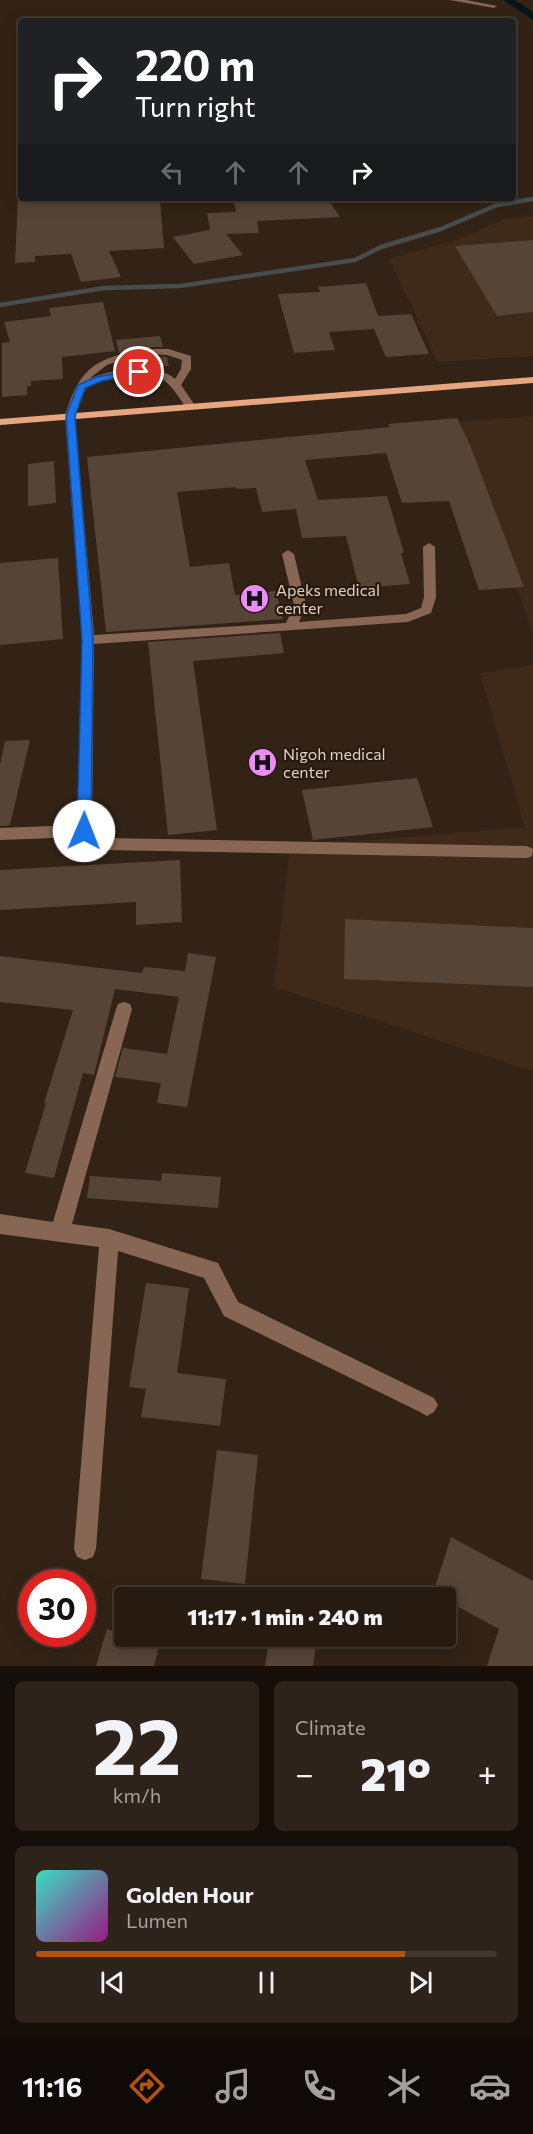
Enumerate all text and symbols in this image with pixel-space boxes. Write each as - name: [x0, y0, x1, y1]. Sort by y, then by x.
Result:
- text: 220 m: [135, 38, 255, 90]
- icon: right: [36, 42, 114, 120]
- text: Turn right: [135, 90, 255, 123]
- icon: left: [156, 156, 189, 189]
- icon: ahead: [219, 156, 252, 189]
- icon: ahead: [282, 156, 315, 189]
- icon: right: [345, 156, 378, 189]
- pin: [113, 346, 164, 397]
- icon: arrive: [122, 355, 155, 388]
- place label: Apeks medical center: [276, 580, 380, 617]
- hospital icon: Apeks medical center: [239, 582, 271, 614]
- place label: Nigoh medical center: [283, 744, 386, 781]
- hospital icon: Nigoh medical center: [246, 746, 278, 778]
- position arrow: [52, 799, 116, 863]
- speed limit sign: 30: [18, 1569, 96, 1647]
- text: 11:17 · 1 min · 240 m: [187, 1603, 383, 1630]
- text: 22: [93, 1696, 181, 1791]
- text: Climate: [295, 1715, 365, 1739]
- text: 21°: [360, 1745, 431, 1800]
- text: −: [295, 1752, 314, 1793]
- text: +: [478, 1752, 497, 1793]
- text: km/h: [113, 1783, 161, 1807]
- text: Golden Hour: [126, 1881, 254, 1908]
- text: Lumen: [126, 1908, 188, 1932]
- icon: previous: [96, 1966, 129, 1999]
- icon: pause: [250, 1966, 283, 1999]
- icon: next: [404, 1966, 437, 1999]
- icon: directions: [126, 2065, 168, 2107]
- icon: music: [212, 2065, 254, 2107]
- icon: phone: [298, 2065, 340, 2107]
- icon: climate: [383, 2065, 425, 2107]
- icon: car: [469, 2065, 511, 2107]
- text: 11:16: [22, 2070, 82, 2103]

